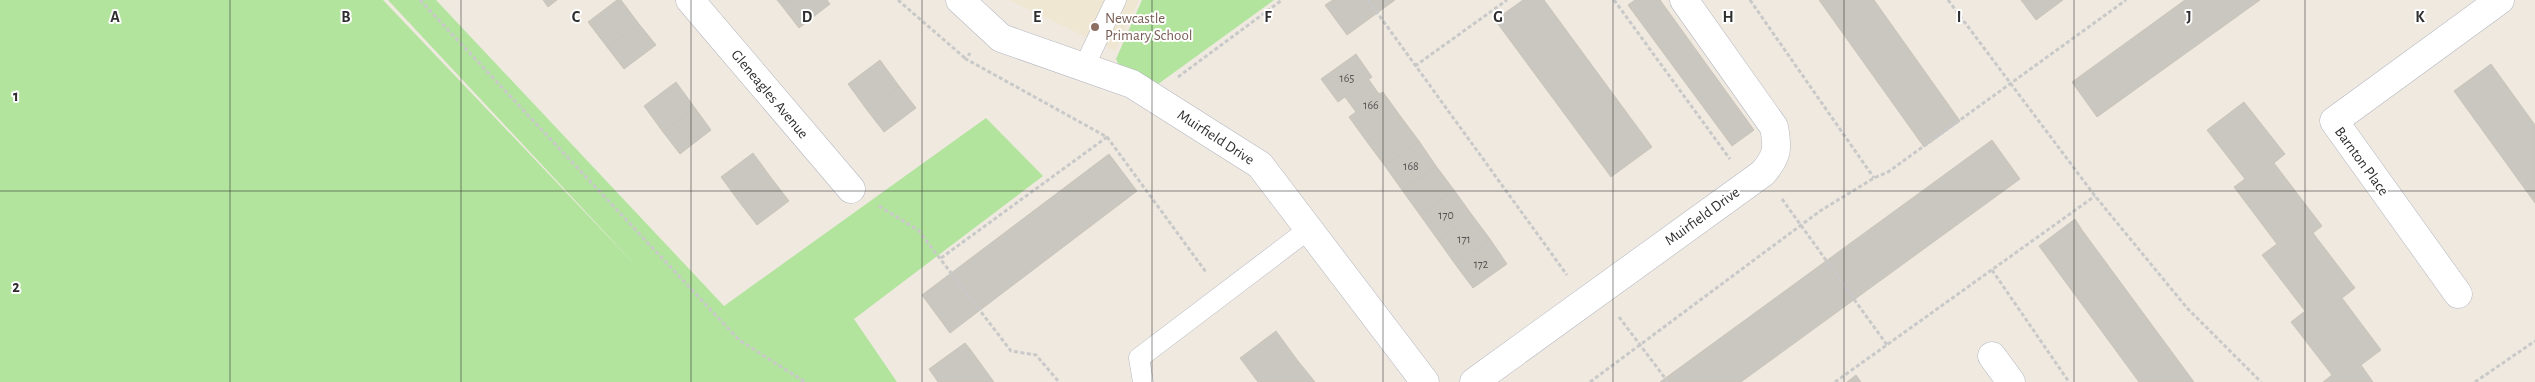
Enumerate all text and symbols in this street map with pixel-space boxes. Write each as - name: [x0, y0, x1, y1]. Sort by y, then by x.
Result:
- text: A: [110, 9, 120, 25]
- text: B: [341, 9, 351, 25]
- text: C: [572, 9, 581, 25]
- text: D: [802, 9, 813, 25]
- text: E: [1033, 9, 1041, 25]
- text: F: [1264, 9, 1272, 25]
- text: G: [1493, 9, 1503, 25]
- text: H: [1722, 9, 1734, 25]
- text: I: [1957, 9, 1961, 25]
- text: J: [2186, 9, 2192, 25]
- text: K: [2415, 9, 2425, 25]
- place label: Newcastle Primary School: [1105, 11, 1193, 43]
- marker: Newcastle Primary School: [1089, 21, 1101, 33]
- street label: Gleneagles Avenue: [728, 47, 811, 142]
- house number: 165: [1340, 72, 1354, 84]
- text: 1: [13, 88, 19, 104]
- house number: 166: [1363, 99, 1379, 111]
- street label: Muirfield Drive: [1175, 107, 1257, 168]
- street label: Barnton Place: [2332, 124, 2391, 198]
- house number: 168: [1403, 160, 1419, 172]
- street label: Muirfield Drive: [1662, 184, 1742, 248]
- house number: 170: [1438, 209, 1454, 221]
- house number: 171: [1457, 233, 1471, 245]
- house number: 172: [1474, 258, 1489, 270]
- text: 2: [12, 279, 20, 295]

